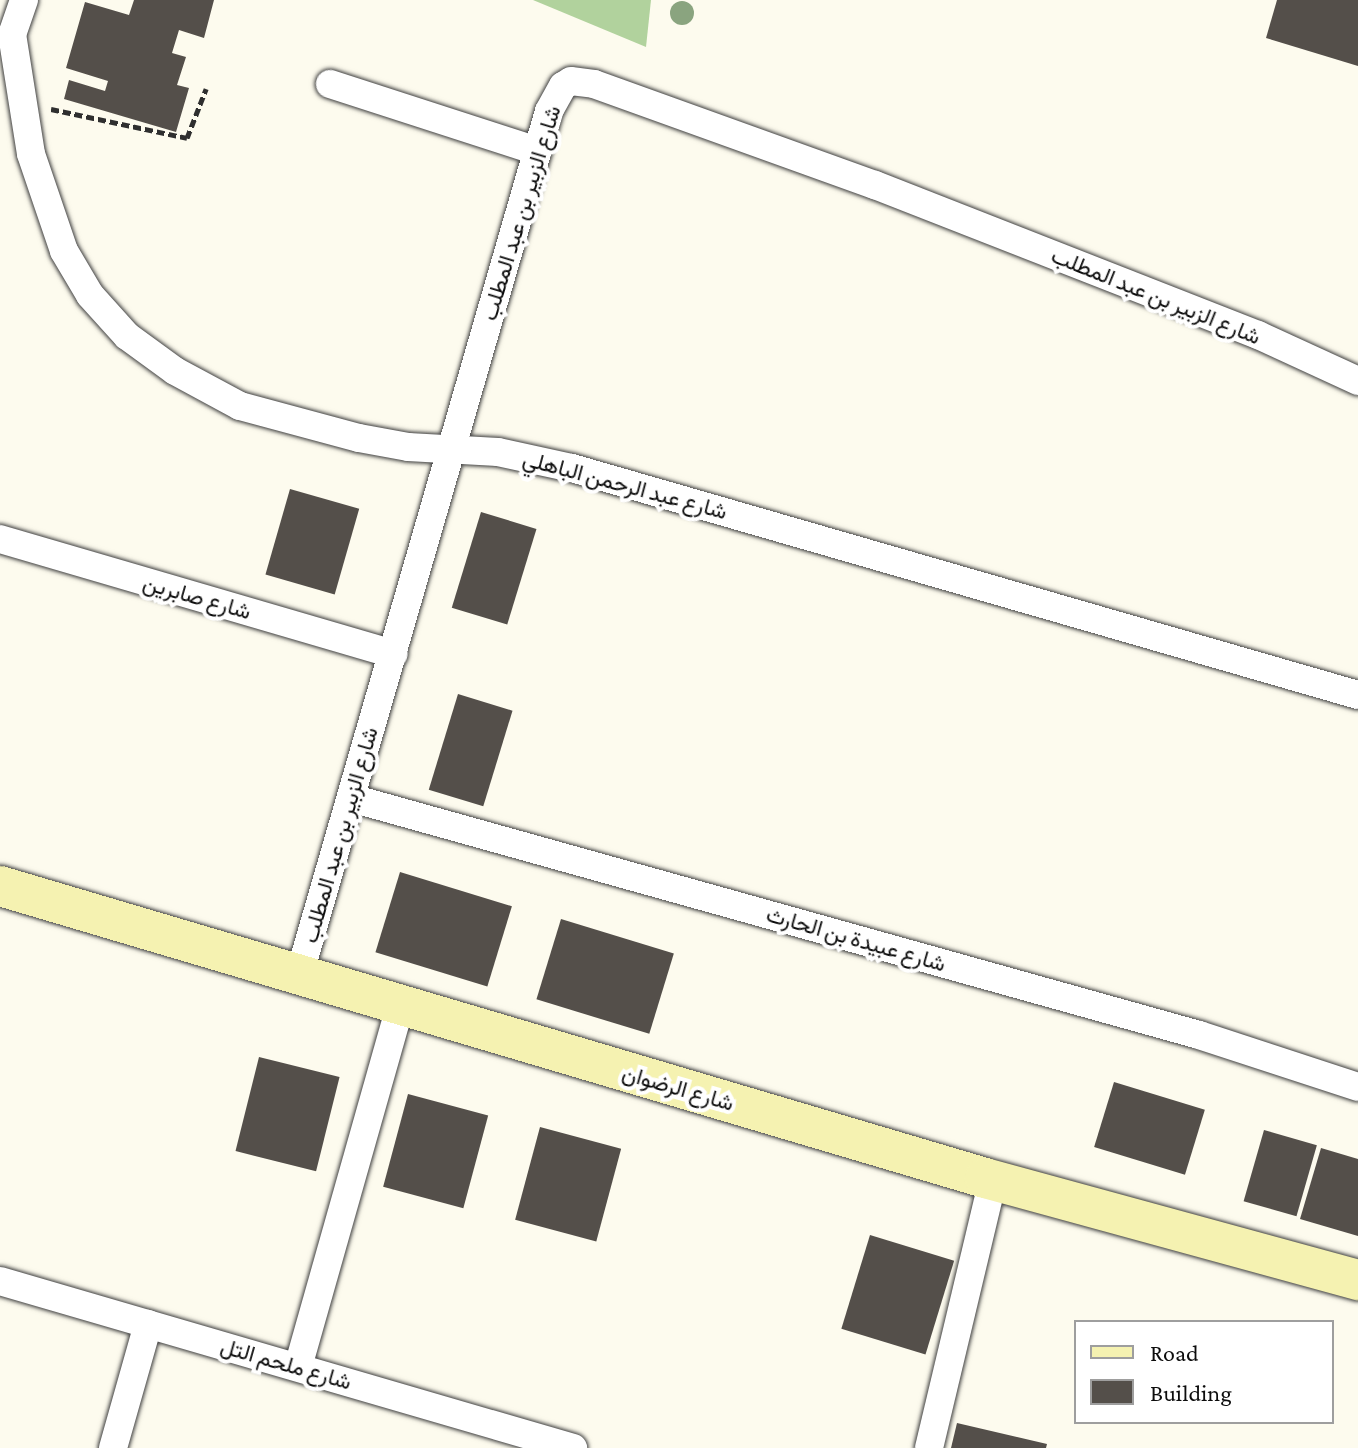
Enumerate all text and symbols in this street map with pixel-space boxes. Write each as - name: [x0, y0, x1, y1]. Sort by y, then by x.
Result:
- street label: شارع الزبير بن عبد المطلب: [476, 102, 566, 324]
- street label: شارع الزبير بن عبد المطلب: [1048, 242, 1264, 350]
- street label: شارع عبد الرحمن الباهلي: [520, 445, 730, 525]
- street label: شارع صابرين: [140, 569, 254, 625]
- street label: شارع الزبير بن عبد المطلب: [297, 724, 383, 946]
- street label: شارع عبيدة بن الحارث: [763, 901, 949, 977]
- street label: شارع الرضوان: [619, 1059, 737, 1117]
- legend: [1074, 1320, 1334, 1424]
- street label: شارع ملحم التل: [218, 1333, 354, 1395]
- text: Road: [1150, 1339, 1199, 1366]
- text: Building: [1150, 1379, 1232, 1406]

